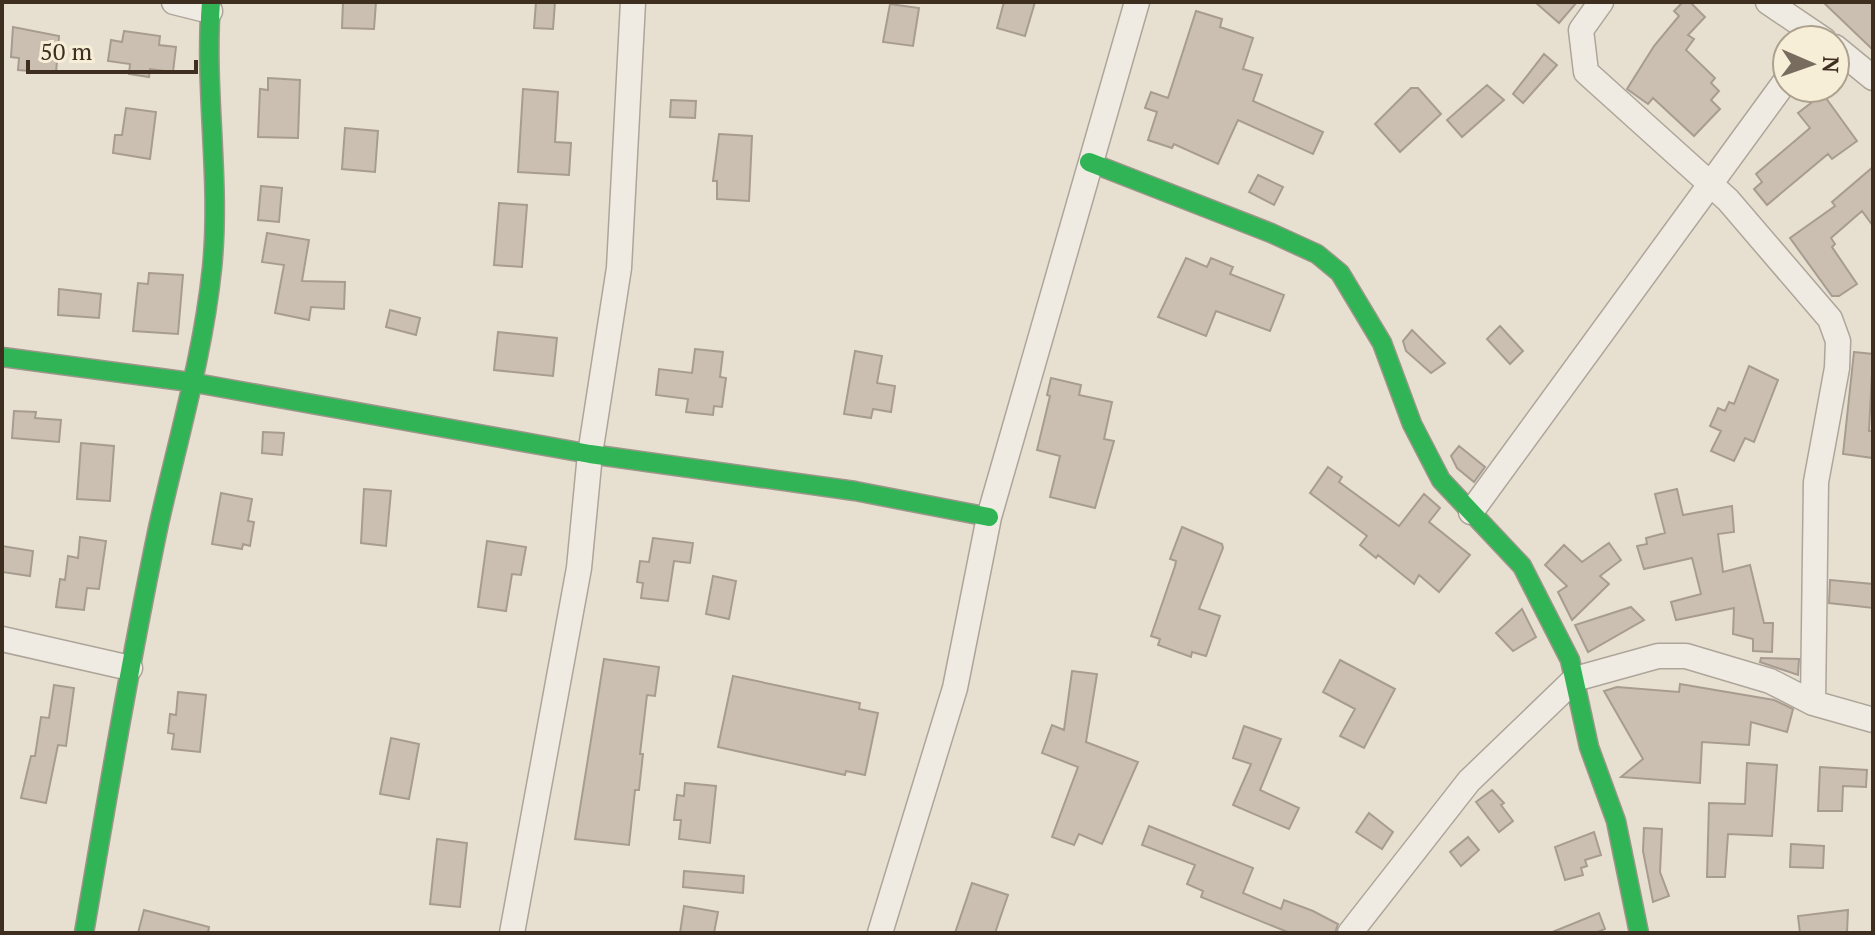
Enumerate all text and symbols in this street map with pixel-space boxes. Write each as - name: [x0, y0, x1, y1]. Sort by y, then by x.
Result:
- scale bar: [28, 24, 196, 74]
- north arrow: [1771, 24, 1851, 104]
- text: 50 m: [40, 35, 92, 67]
- text: N: [1817, 56, 1846, 74]

